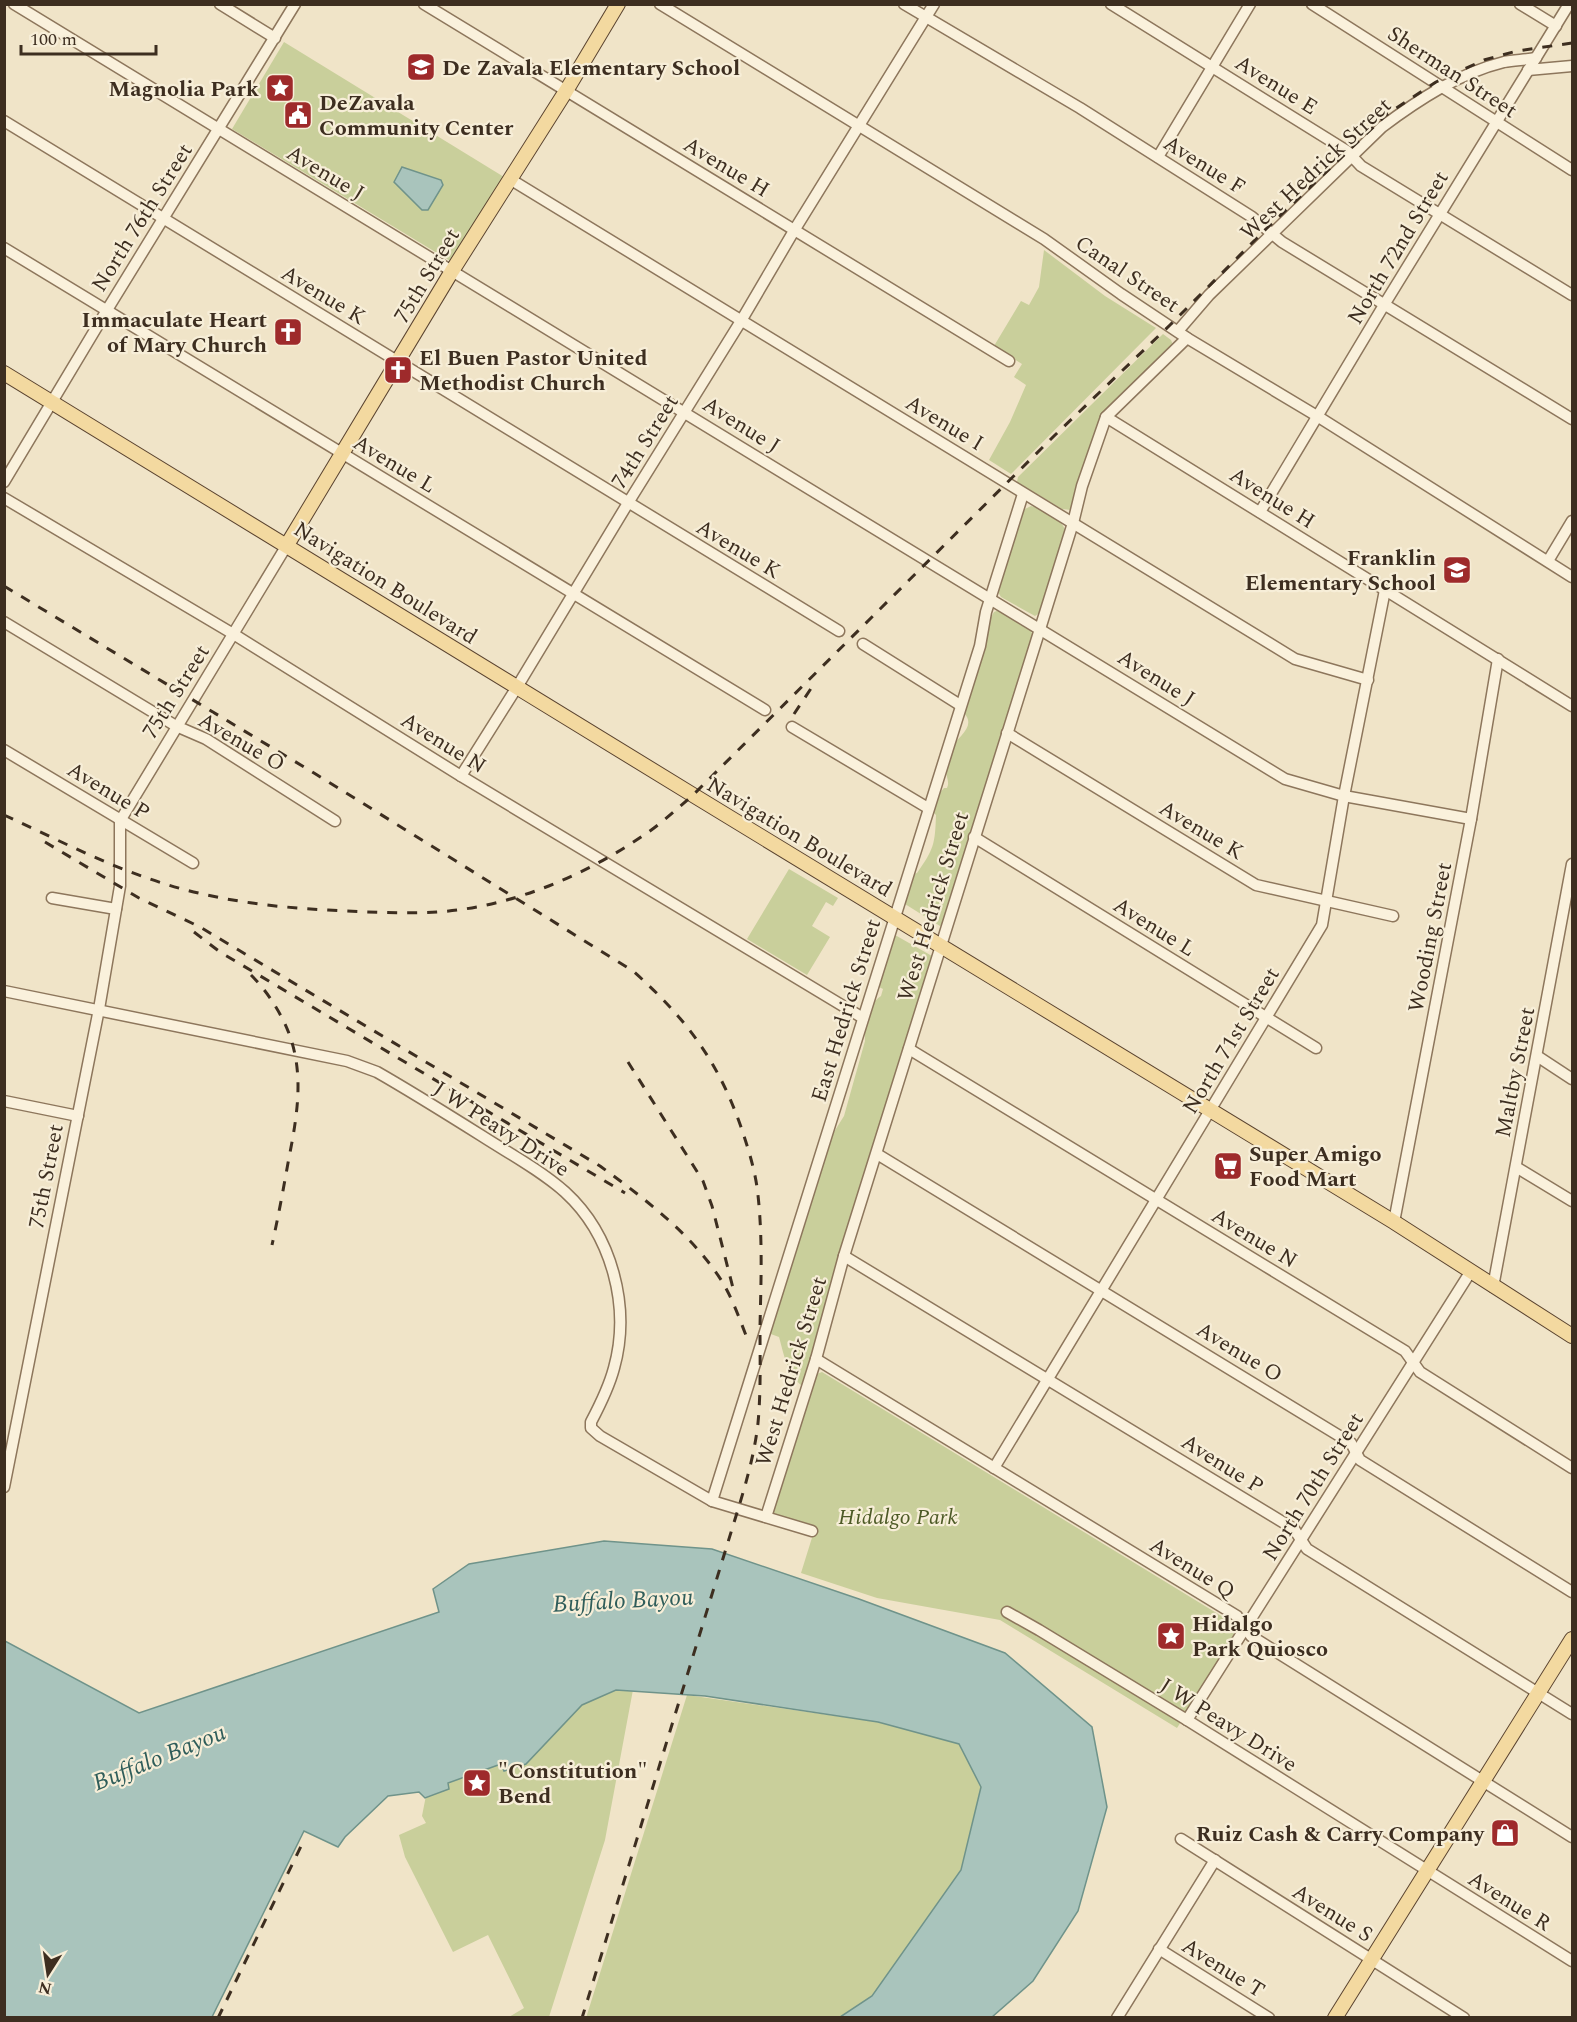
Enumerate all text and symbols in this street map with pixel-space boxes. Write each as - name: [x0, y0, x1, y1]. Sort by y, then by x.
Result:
- scale bar: [21, 18, 156, 56]
- street label: Sherman Street: [1381, 18, 1524, 127]
- text: 100 m: [30, 26, 77, 53]
- street label: Avenue E: [1228, 47, 1324, 124]
- school or university icon: De Zavala Elementary School: [405, 51, 437, 83]
- place label: De Zavala Elementary School: [442, 52, 740, 85]
- place icon: Magnolia Park: [264, 72, 296, 104]
- place label: Magnolia Park: [108, 73, 260, 106]
- place label: DeZavala Community Center: [319, 87, 514, 145]
- street label: West Hedrick Street: [1233, 90, 1399, 248]
- public building icon: DeZavala Community Center: [282, 99, 314, 131]
- street label: Avenue F: [1157, 127, 1252, 204]
- street label: Avenue H: [677, 128, 776, 206]
- street label: North 76th Street: [83, 137, 201, 299]
- street label: Avenue J: [280, 137, 371, 210]
- street label: North 72nd Street: [1339, 164, 1458, 331]
- street label: 75th Street: [386, 222, 469, 330]
- street label: Canal Street: [1068, 227, 1186, 322]
- street label: Avenue K: [274, 257, 372, 334]
- place label: Immaculate Heart of Mary Church: [82, 304, 267, 362]
- church icon: Immaculate Heart of Mary Church: [272, 316, 304, 348]
- place label: El Buen Pastor United Methodist Church: [419, 342, 648, 400]
- church icon: El Buen Pastor United Methodist Church: [382, 354, 414, 386]
- street label: Avenue I: [899, 387, 990, 460]
- street label: 74th Street: [603, 388, 687, 495]
- street label: Avenue J: [696, 388, 787, 462]
- street label: Avenue L: [346, 426, 442, 502]
- street label: Avenue H: [1223, 459, 1322, 538]
- street label: Avenue K: [689, 511, 787, 588]
- street label: Navigation Boulevard: [287, 513, 484, 653]
- place label: Franklin Elementary School: [1245, 542, 1436, 600]
- school or university icon: Franklin Elementary School: [1441, 554, 1473, 586]
- street label: 75th Street: [134, 638, 218, 745]
- street label: Avenue J: [1111, 641, 1202, 715]
- street label: Avenue O: [191, 704, 291, 781]
- street label: Avenue N: [394, 704, 493, 783]
- street label: Avenue P: [60, 753, 156, 829]
- street label: Navigation Boulevard: [700, 769, 898, 906]
- street label: Avenue K: [1152, 792, 1250, 869]
- street label: West Hedrick Street: [889, 807, 978, 1005]
- street label: Wooding Street: [1400, 859, 1461, 1015]
- street label: Avenue L: [1106, 889, 1202, 966]
- street label: East Hedrick Street: [803, 915, 890, 1106]
- street label: North 71st Street: [1174, 961, 1288, 1121]
- street label: Maltby Street: [1487, 1004, 1544, 1140]
- street label: J W Peavy Drive: [426, 1073, 576, 1186]
- street label: 75th Street: [20, 1121, 73, 1231]
- place label: Super Amigo Food Mart: [1249, 1138, 1382, 1196]
- supermarket icon: Super Amigo Food Mart: [1212, 1150, 1244, 1182]
- street label: Avenue N: [1205, 1199, 1304, 1277]
- street label: West Hedrick Street: [747, 1272, 836, 1470]
- street label: Avenue O: [1190, 1313, 1289, 1391]
- street label: North 70th Street: [1254, 1406, 1372, 1568]
- street label: Avenue P: [1174, 1426, 1270, 1503]
- park label: Hidalgo Park: [838, 1501, 958, 1534]
- street label: Avenue Q: [1143, 1529, 1242, 1608]
- water label: Buffalo Bayou: [552, 1579, 695, 1623]
- place label: Hidalgo Park Quiosco: [1192, 1608, 1328, 1666]
- place icon: Hidalgo Park Quiosco: [1155, 1620, 1187, 1652]
- street label: J W Peavy Drive: [1153, 1670, 1303, 1781]
- water label: Buffalo Bayou: [87, 1715, 232, 1801]
- place label: "Constitution" Bend: [498, 1755, 647, 1813]
- place icon: "Constitution" Bend: [461, 1767, 493, 1799]
- shop icon: Ruiz Cash & Carry Company: [1489, 1817, 1521, 1849]
- place label: Ruiz Cash & Carry Company: [1196, 1818, 1486, 1851]
- street label: Avenue R: [1461, 1863, 1558, 1940]
- street label: Avenue S: [1285, 1875, 1379, 1951]
- street label: Avenue T: [1175, 1930, 1271, 2007]
- north arrow: [18, 1944, 78, 2004]
- text: N: [36, 1975, 54, 2001]

